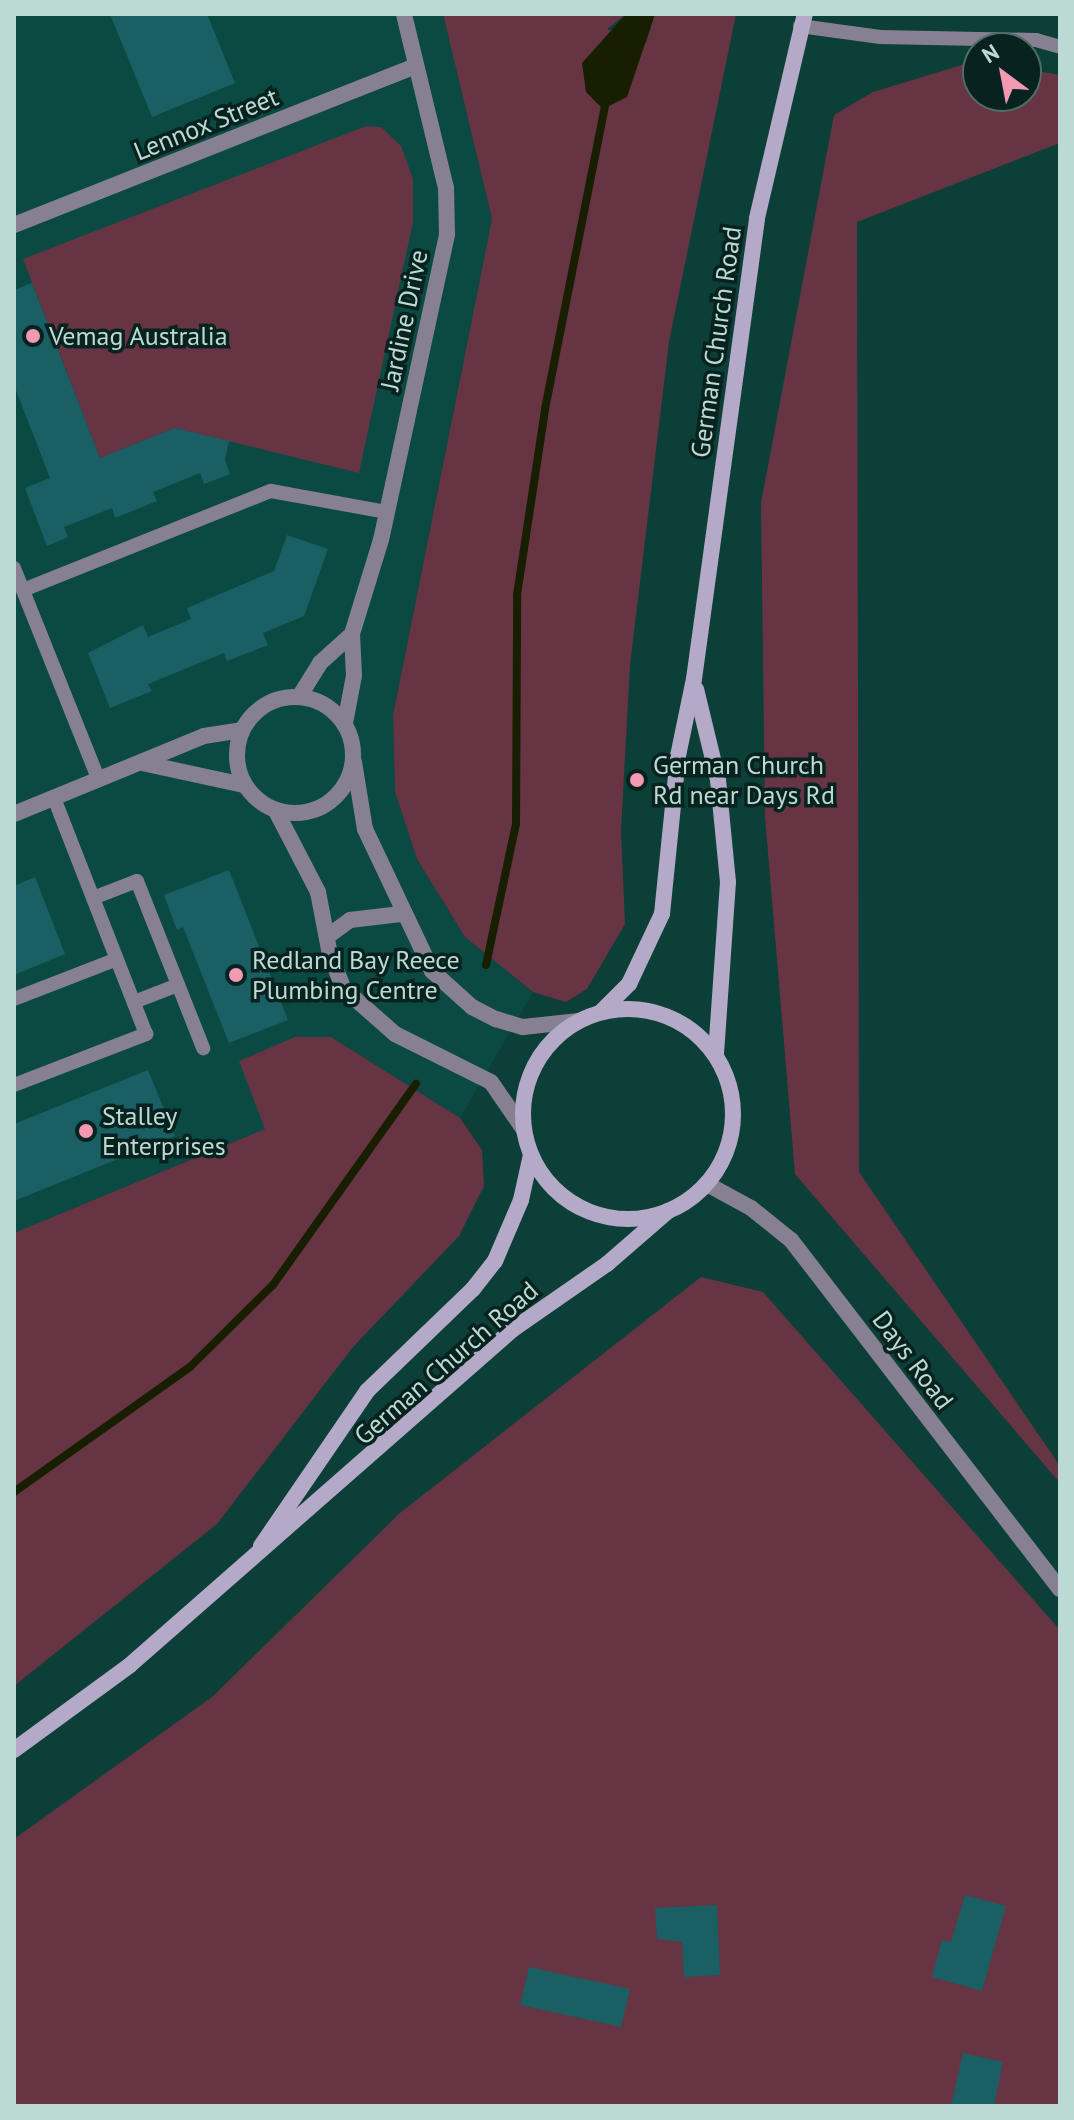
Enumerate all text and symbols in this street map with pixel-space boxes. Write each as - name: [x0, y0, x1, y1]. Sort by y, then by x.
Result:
- north arrow: [962, 32, 1042, 112]
- text: N: [977, 38, 1004, 69]
- street label: Lennox Street: [129, 81, 283, 167]
- street label: German Church Road: [684, 224, 748, 460]
- street label: Jardine Drive: [374, 247, 434, 393]
- place label: Vemag Australia: [49, 320, 229, 352]
- marker: Vemag Australia: [24, 327, 42, 345]
- place label: German Church Rd near Days Rd: [653, 749, 835, 810]
- marker: German Church Rd near Days Rd: [628, 771, 646, 789]
- place label: Redland Bay Reece Plumbing Centre: [252, 944, 461, 1006]
- marker: Redland Bay Reece Plumbing Centre: [227, 966, 245, 984]
- place label: Stalley Enterprises: [102, 1100, 226, 1162]
- marker: Stalley Enterprises: [77, 1122, 95, 1140]
- street label: German Church Road: [348, 1275, 544, 1451]
- street label: Days Road: [866, 1305, 960, 1415]

